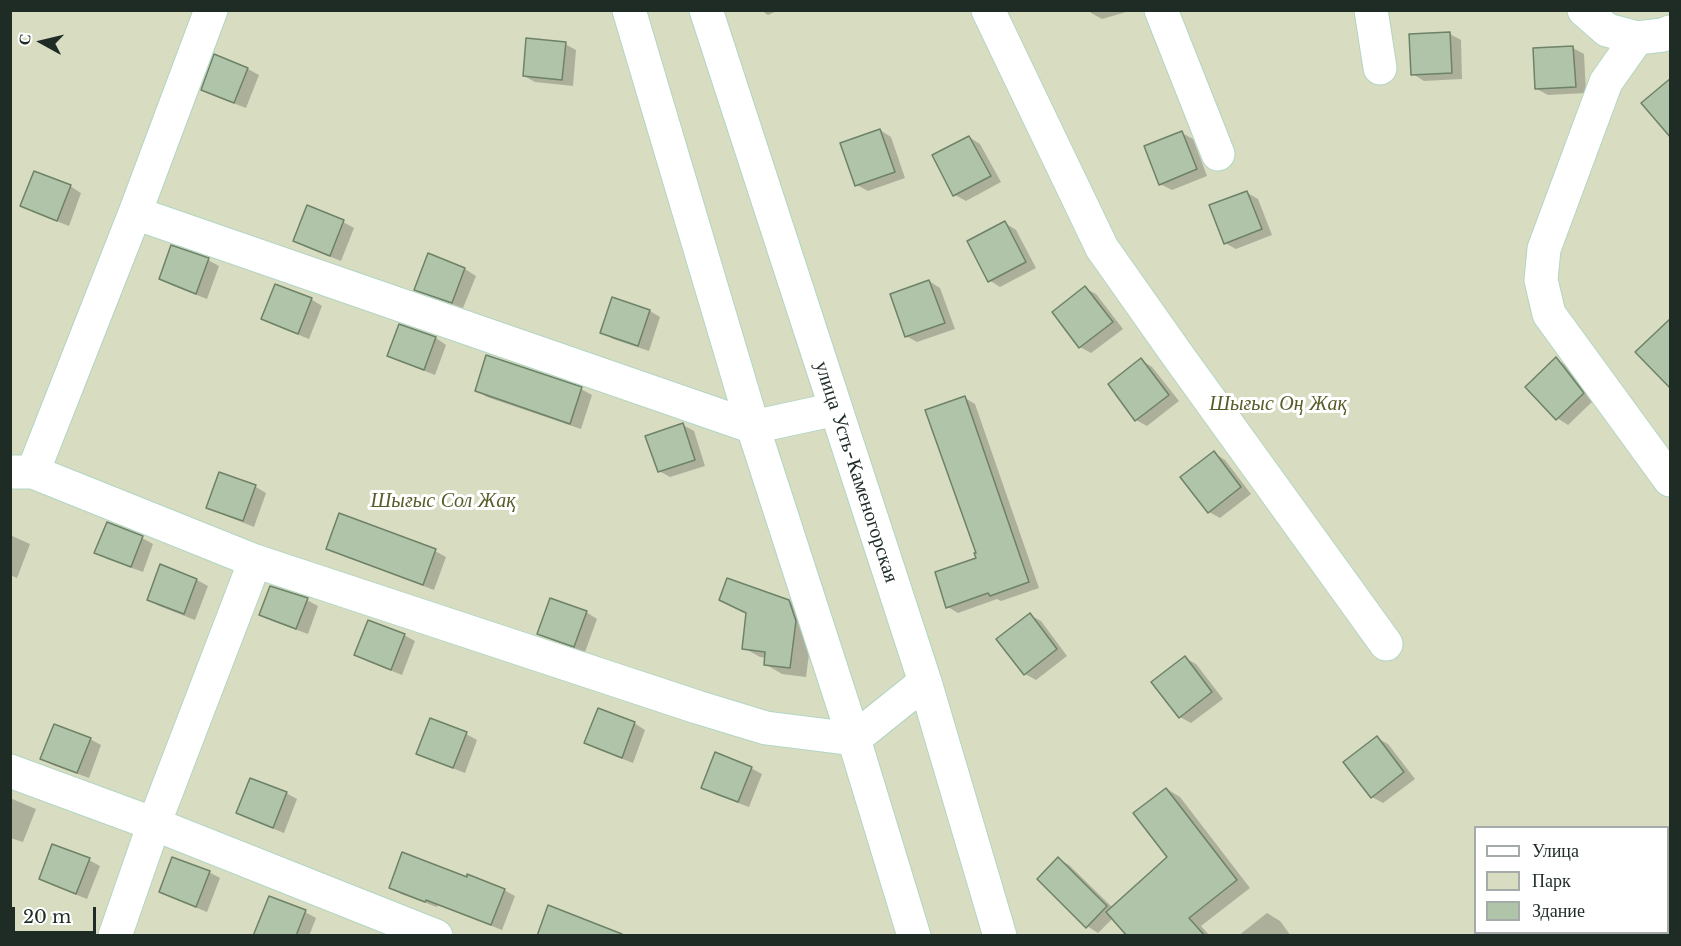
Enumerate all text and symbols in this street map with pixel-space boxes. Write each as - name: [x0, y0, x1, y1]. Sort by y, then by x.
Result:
- north arrow: [12, 12, 72, 72]
- text: С: [13, 32, 35, 47]
- street label: улица Усть-Каменогорская: [809, 358, 903, 586]
- park label: Шығыс Оң Жақ: [1209, 392, 1347, 416]
- park label: Шығыс Сол Жақ: [370, 489, 516, 513]
- legend: [1474, 826, 1669, 934]
- text: Улица: [1532, 840, 1579, 862]
- text: Парк: [1532, 870, 1571, 892]
- scale bar: [15, 895, 99, 933]
- text: Здание: [1532, 900, 1585, 922]
- text: 20 m: [23, 906, 71, 928]

